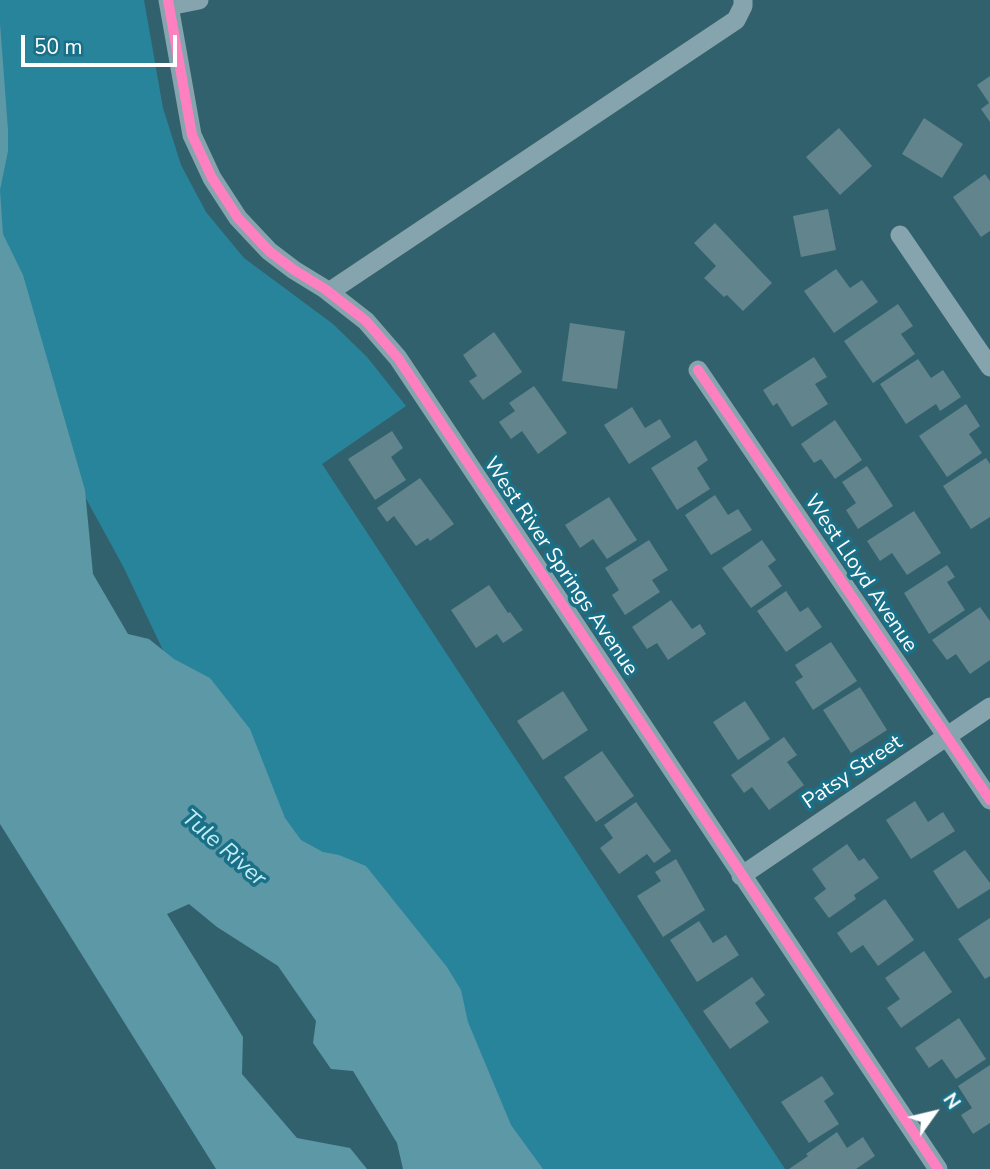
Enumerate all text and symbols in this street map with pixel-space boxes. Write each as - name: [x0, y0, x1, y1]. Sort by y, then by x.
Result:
- scale bar: [24, 21, 180, 65]
- text: 50 m: [34, 33, 83, 61]
- street label: West River Springs Avenue: [477, 453, 643, 681]
- street label: West Lloyd Avenue: [798, 490, 922, 658]
- street label: Patsy Street: [798, 730, 908, 816]
- water label: Tule River: [175, 805, 271, 893]
- north arrow: [899, 1078, 969, 1148]
- text: N: [937, 1088, 966, 1114]

